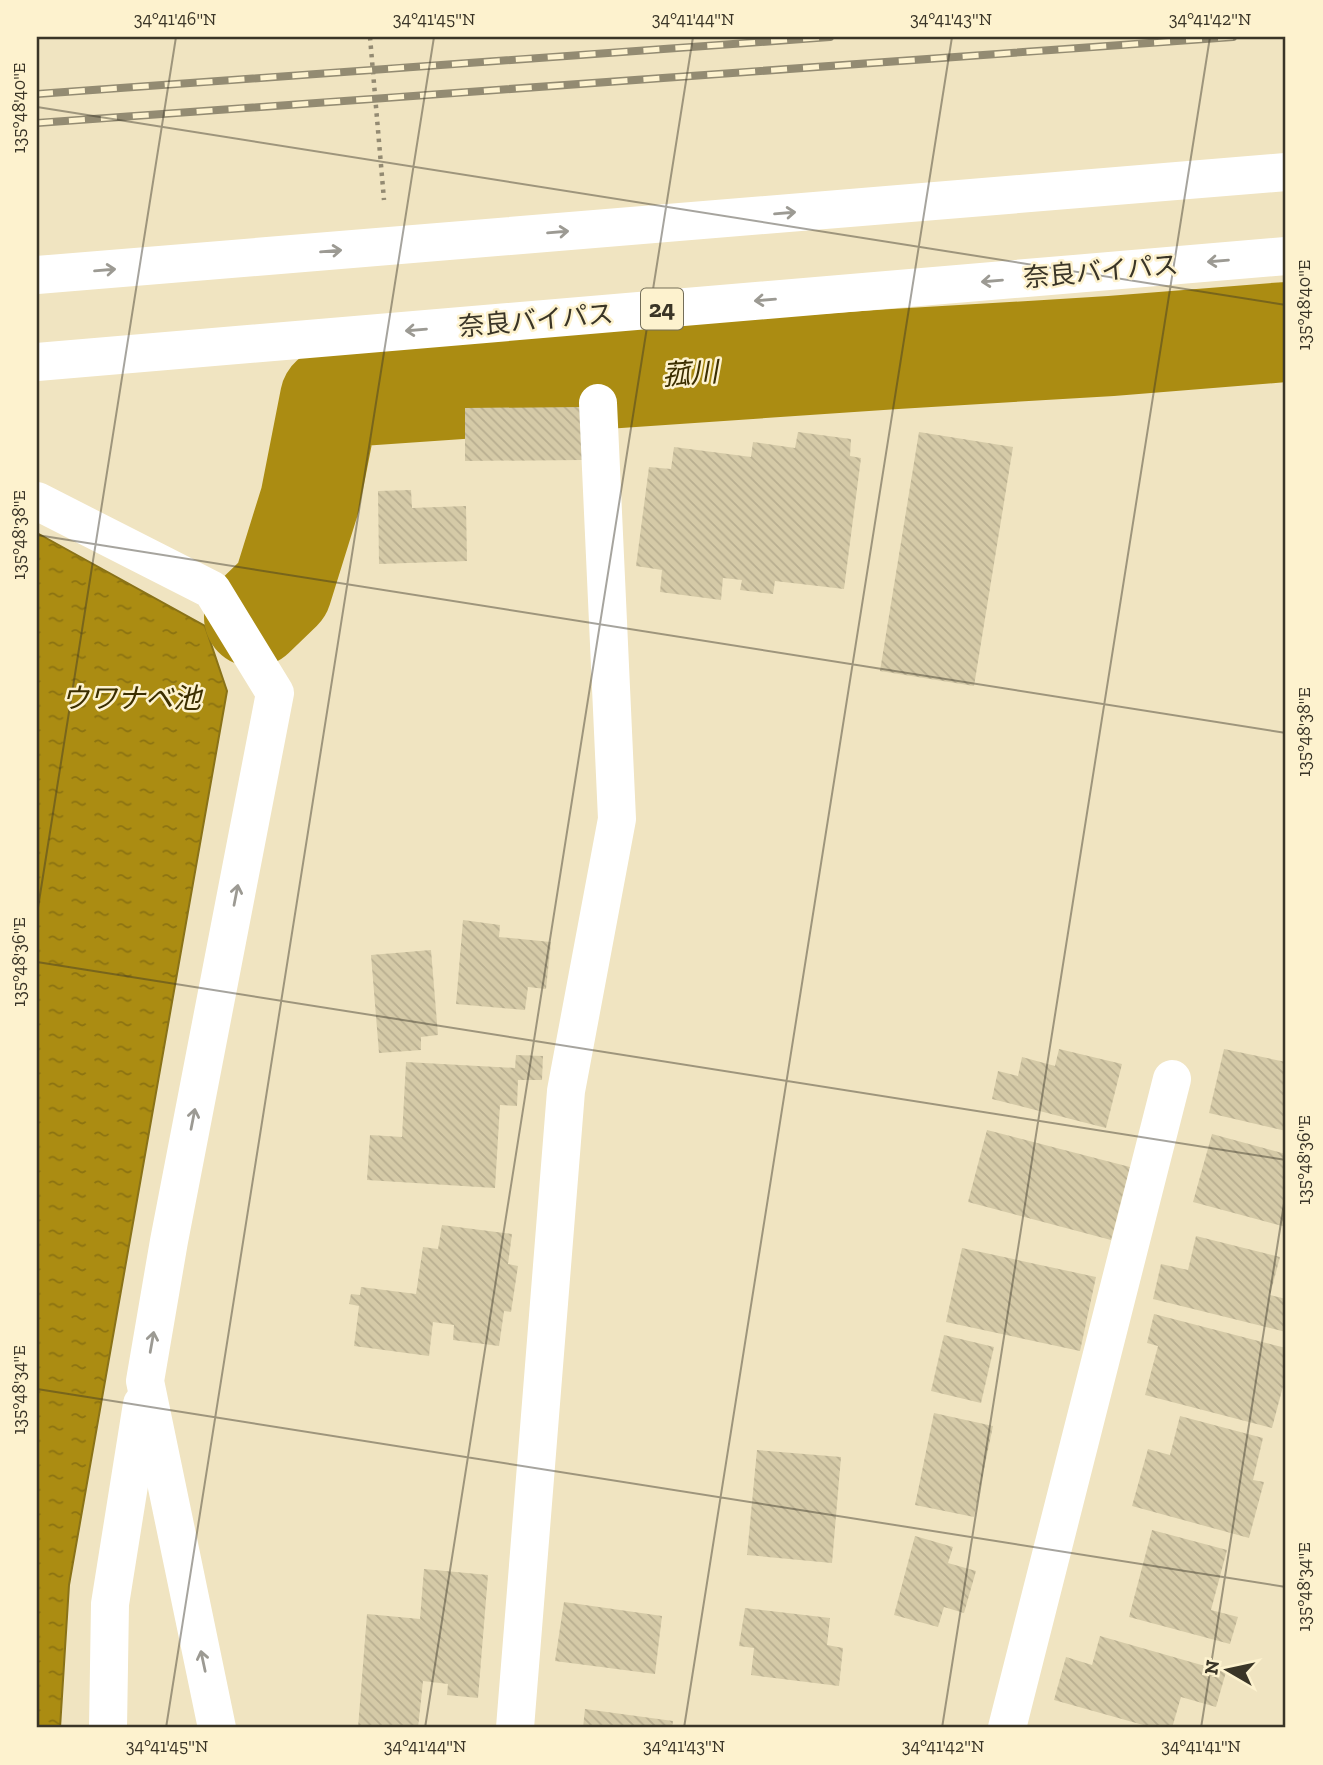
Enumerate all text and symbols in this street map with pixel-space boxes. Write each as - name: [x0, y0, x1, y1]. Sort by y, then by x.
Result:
- text: 34°41'46"N: [134, 8, 216, 30]
- text: 34°41'45"N: [393, 8, 475, 30]
- text: 34°41'44"N: [652, 8, 734, 30]
- text: 34°41'43"N: [910, 8, 992, 30]
- text: 34°41'42"N: [1169, 8, 1251, 30]
- text: 135°48'40"E: [8, 63, 30, 153]
- one-way arrow: [773, 206, 796, 219]
- one-way arrow: [546, 225, 569, 238]
- one-way arrow: [320, 244, 342, 257]
- street label: 奈良バイパス: [1022, 248, 1180, 294]
- one-way arrow: [1207, 255, 1230, 268]
- text: 135°48'40"E: [1293, 260, 1315, 350]
- one-way arrow: [93, 263, 116, 276]
- one-way arrow: [981, 275, 1003, 288]
- road number: 24: [641, 288, 683, 330]
- one-way arrow: [754, 294, 777, 307]
- street label: 奈良バイパス: [457, 297, 615, 343]
- one-way arrow: [405, 324, 428, 337]
- water label: 菰川: [661, 355, 722, 392]
- text: 135°48'38"E: [8, 490, 30, 580]
- water label: ウワナベ池: [61, 682, 204, 715]
- text: 135°48'38"E: [1293, 687, 1315, 777]
- one-way arrow: [230, 884, 243, 907]
- text: 135°48'36"E: [8, 917, 30, 1007]
- one-way arrow: [187, 1108, 200, 1131]
- text: 135°48'36"E: [1293, 1115, 1315, 1205]
- one-way arrow: [146, 1331, 159, 1354]
- text: 135°48'34"E: [8, 1345, 30, 1435]
- text: 135°48'34"E: [1293, 1542, 1315, 1632]
- north arrow: [1194, 1636, 1264, 1706]
- one-way arrow: [195, 1650, 209, 1673]
- text: N: [1199, 1658, 1224, 1676]
- text: 34°41'45"N: [126, 1735, 208, 1757]
- text: 34°41'44"N: [384, 1735, 466, 1757]
- text: 34°41'43"N: [643, 1735, 725, 1757]
- text: 34°41'42"N: [902, 1735, 984, 1757]
- text: 34°41'41"N: [1161, 1735, 1241, 1757]

